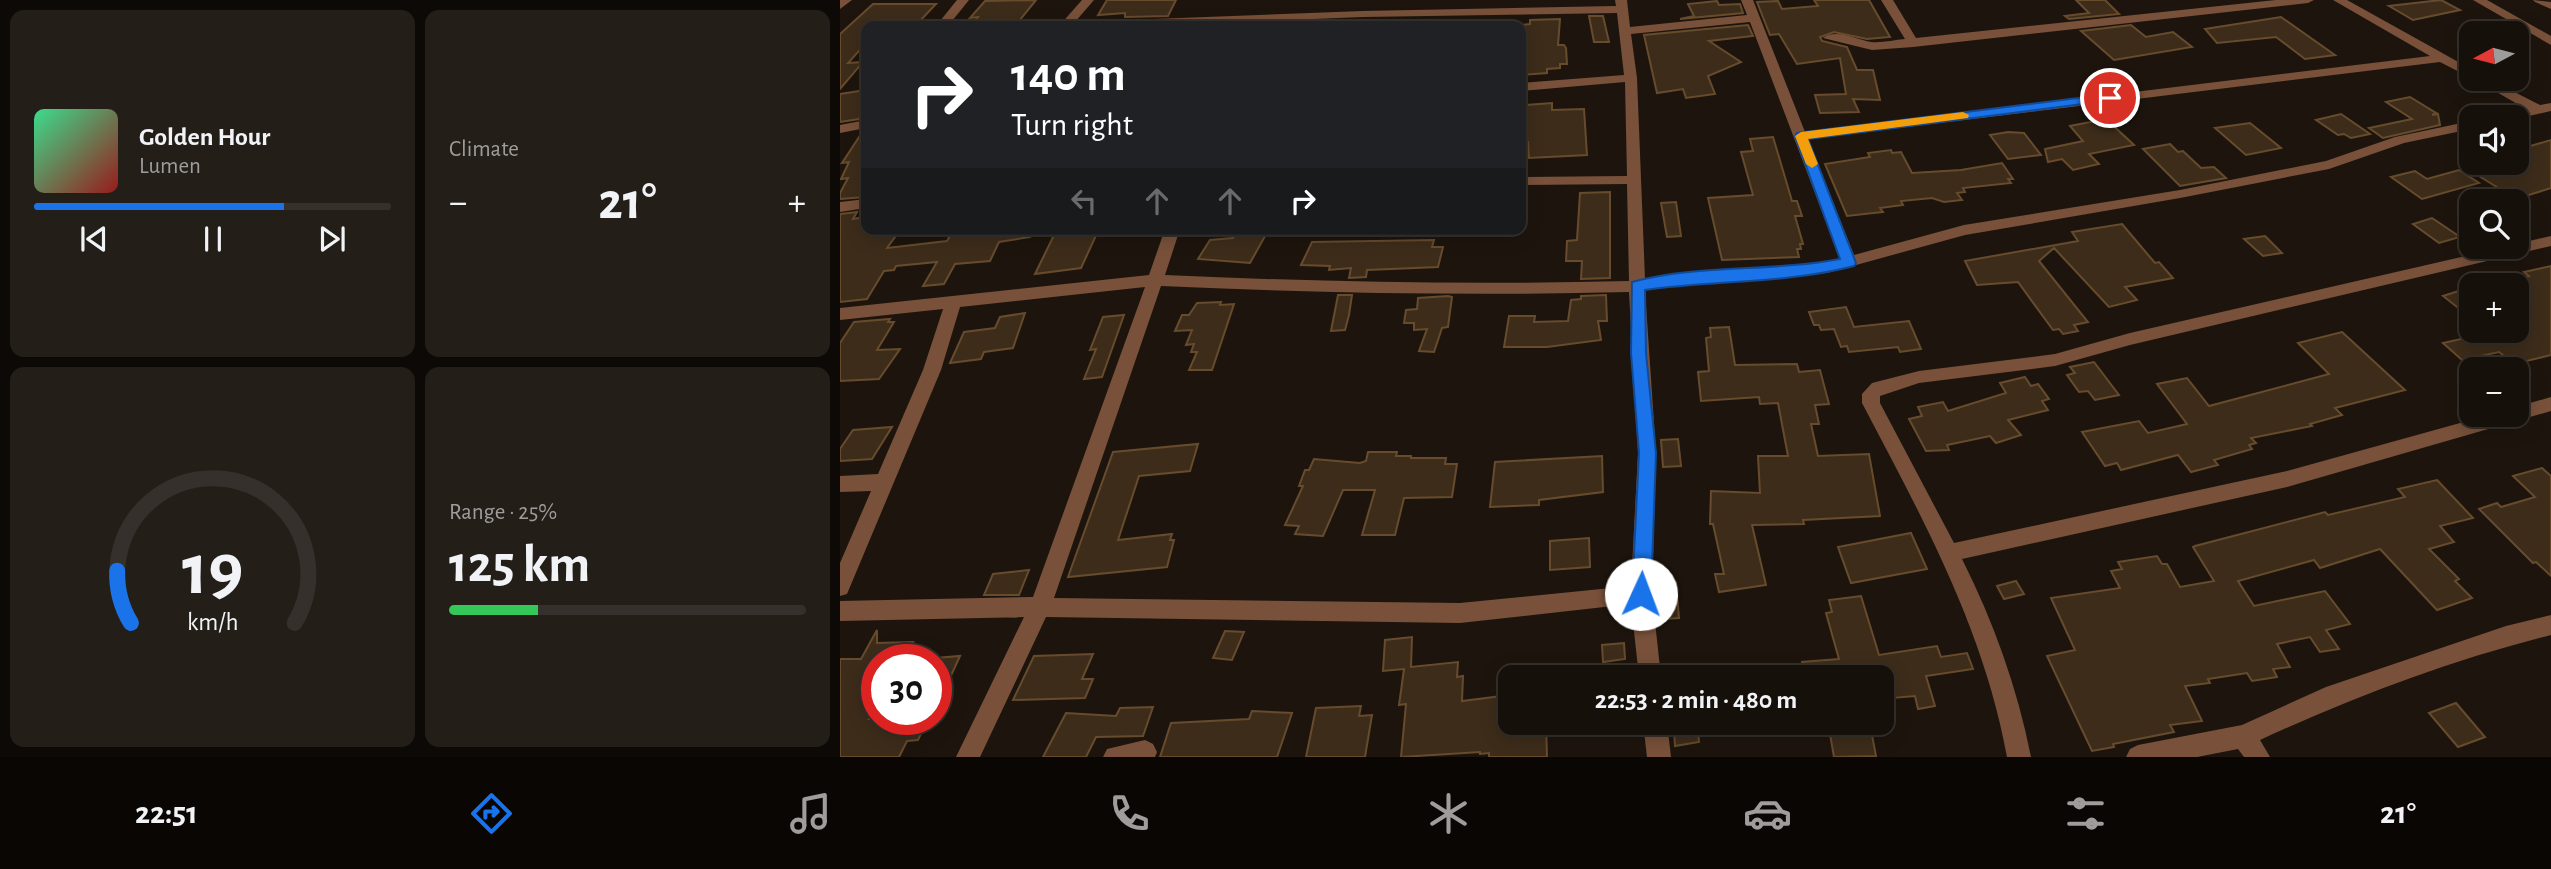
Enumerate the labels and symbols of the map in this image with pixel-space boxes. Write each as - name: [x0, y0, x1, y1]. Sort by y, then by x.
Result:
- north arrow: [2459, 21, 2529, 91]
- pin: [2080, 68, 2140, 128]
- position arrow: [1604, 557, 1678, 631]
- speed limit sign: 30: [861, 644, 952, 735]

